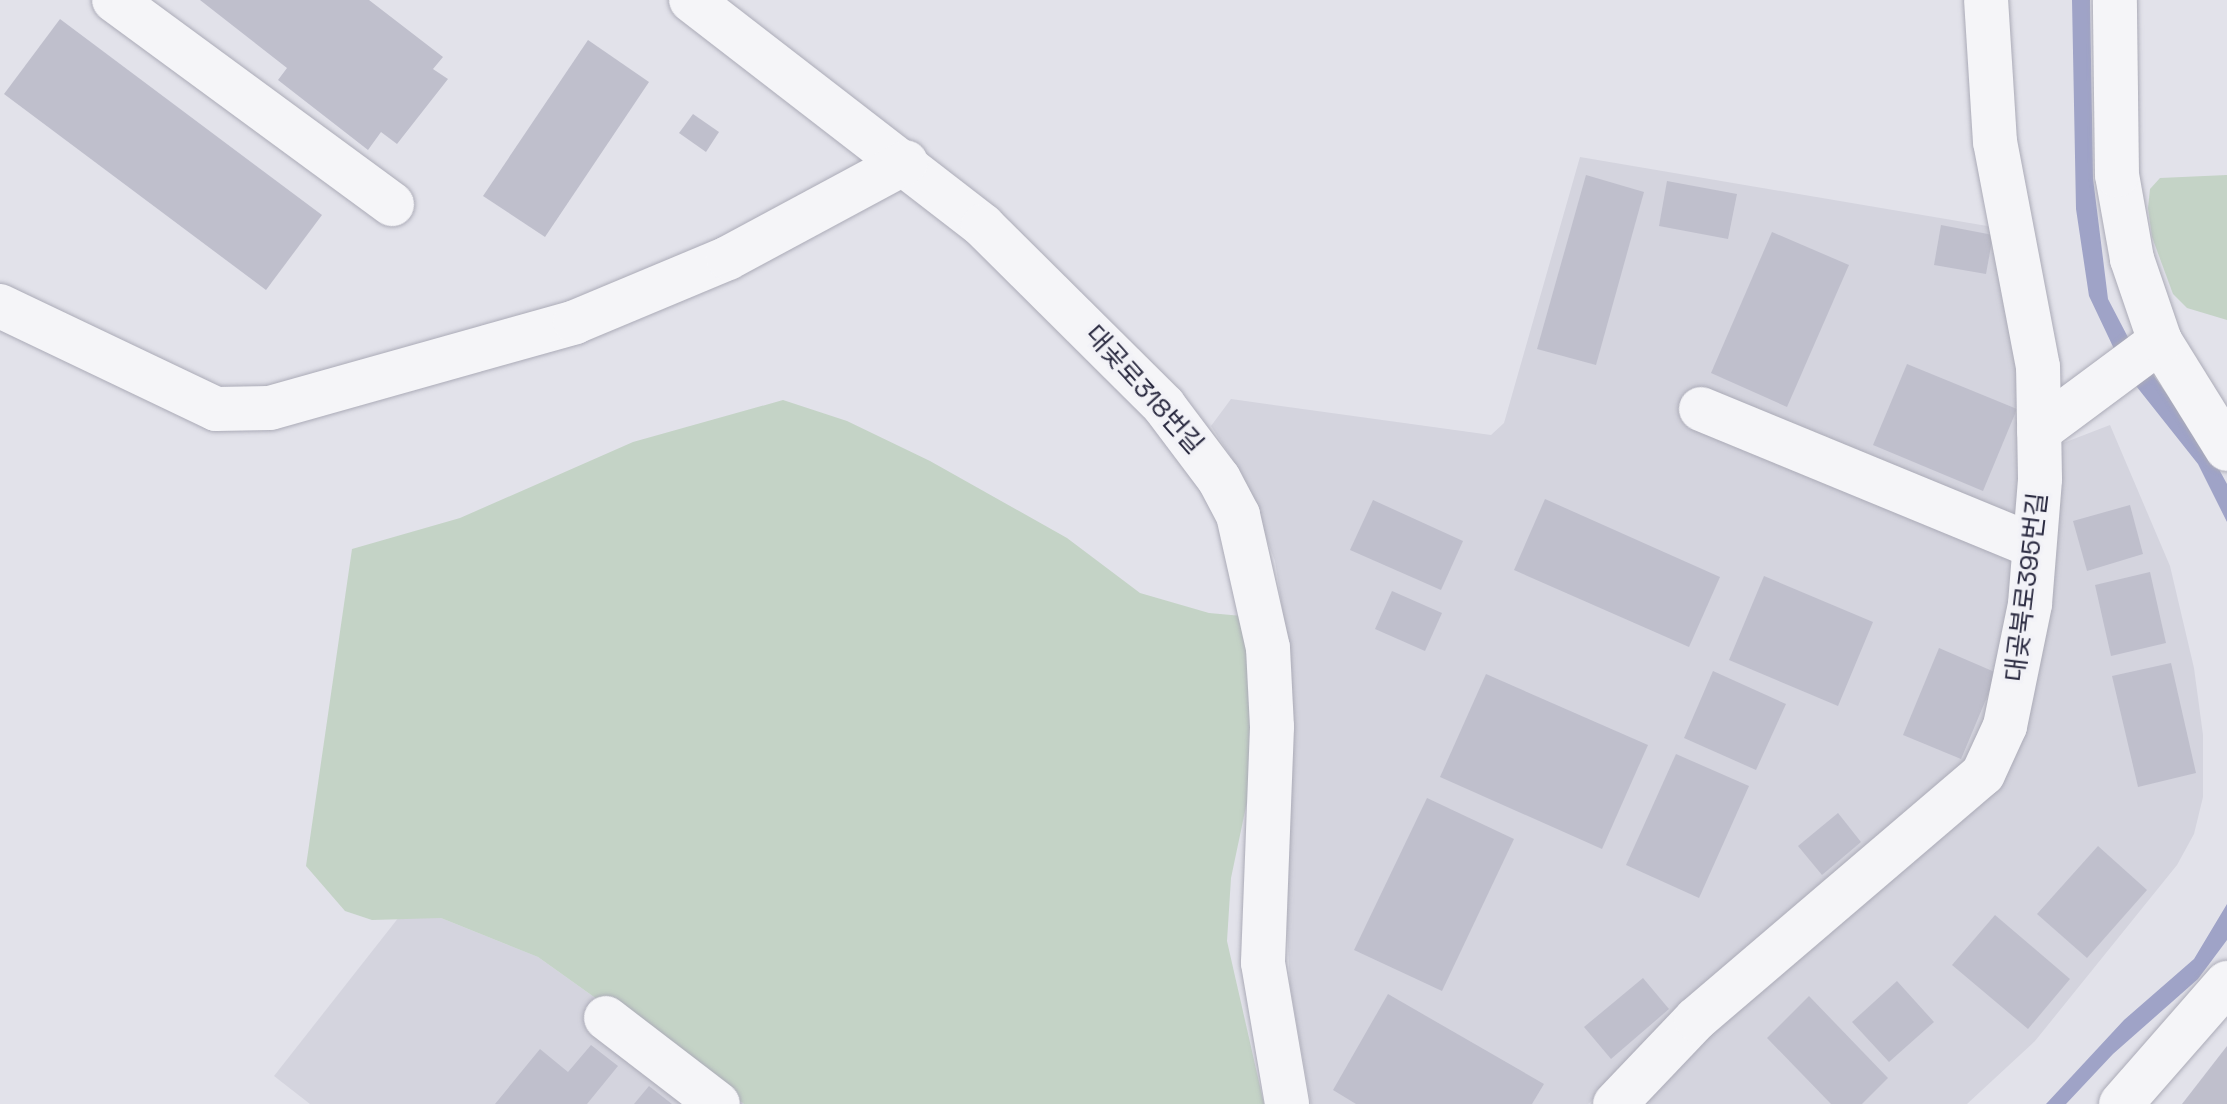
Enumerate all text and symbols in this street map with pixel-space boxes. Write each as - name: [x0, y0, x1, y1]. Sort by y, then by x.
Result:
- street label: 대곶로318번길: [1078, 319, 1210, 461]
- street label: 대곶북로395번길: [2000, 490, 2054, 684]

